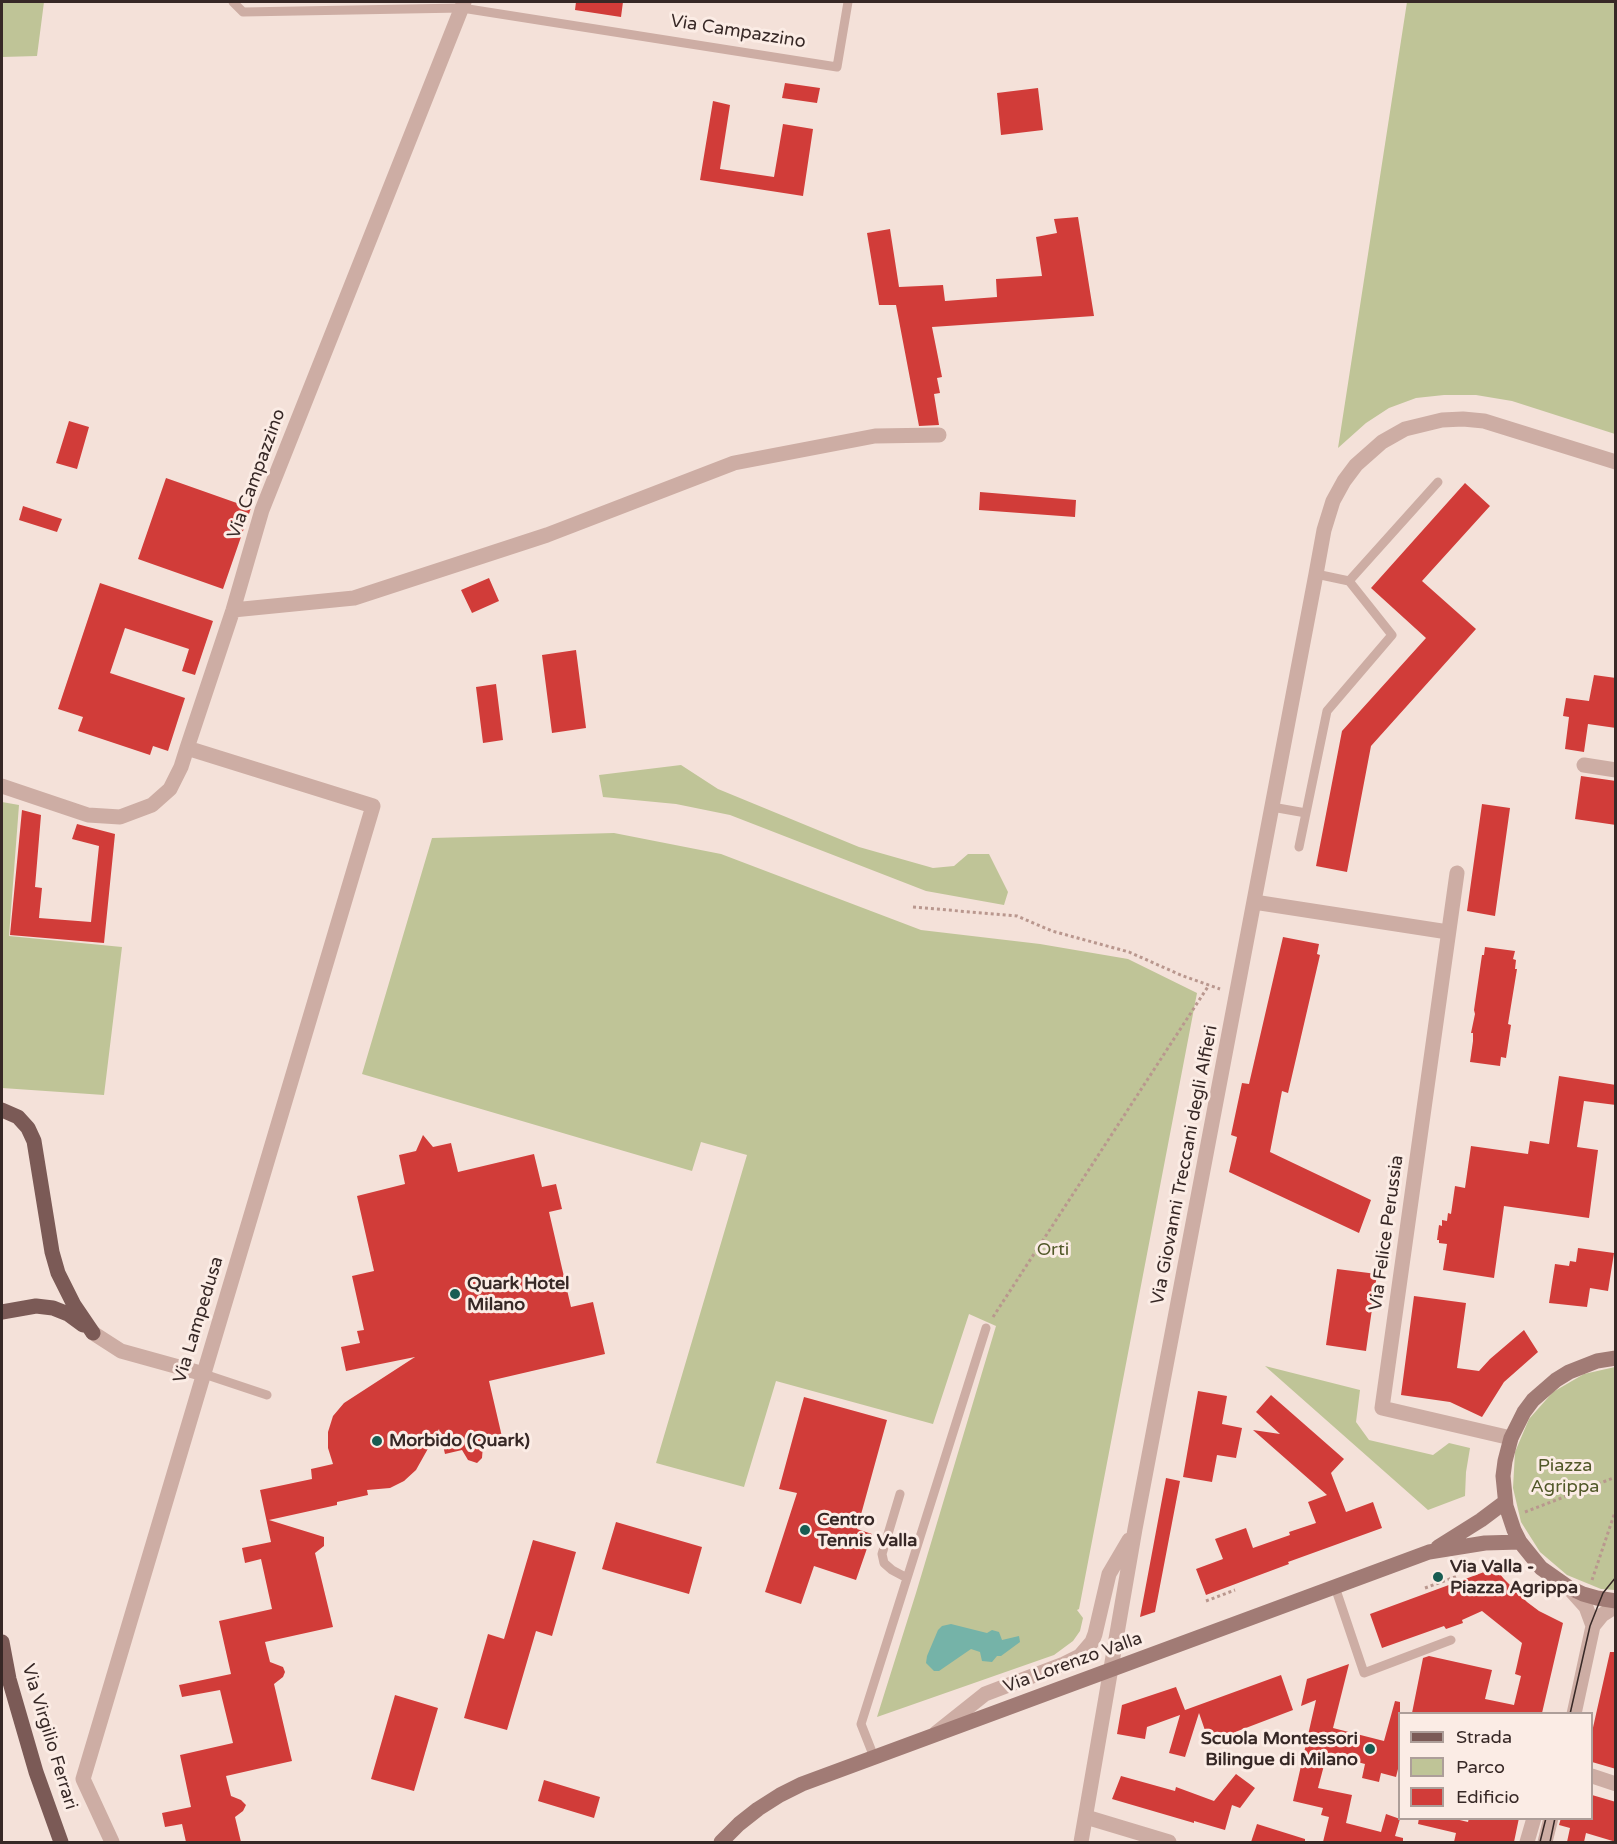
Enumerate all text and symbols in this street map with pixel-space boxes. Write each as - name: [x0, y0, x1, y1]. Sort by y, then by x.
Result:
- street label: Via Campazzino: [669, 11, 807, 53]
- street label: Via Campazzino: [224, 406, 290, 542]
- street label: Via Giovanni Treccani degli Alfieri: [1147, 1023, 1223, 1307]
- street label: Via Felice Perussia: [1365, 1154, 1409, 1312]
- park label: Orti: [1037, 1239, 1069, 1261]
- street label: Via Lampedusa: [169, 1254, 229, 1386]
- place label: Quark Hotel Milano: [467, 1273, 570, 1316]
- marker: Quark Hotel Milano: [448, 1287, 462, 1301]
- place label: Morbido (Quark): [389, 1430, 530, 1452]
- marker: Morbido (Quark): [370, 1434, 384, 1448]
- park label: Piazza Agrippa: [1531, 1455, 1599, 1498]
- place label: Centro Tennis Valla: [817, 1509, 917, 1552]
- marker: Centro Tennis Valla: [798, 1523, 812, 1537]
- place label: Via Valla - Piazza Agrippa: [1450, 1556, 1578, 1598]
- marker: Via Valla - Piazza Agrippa: [1431, 1570, 1445, 1584]
- street label: Via Lorenzo Valla: [1001, 1628, 1145, 1698]
- street label: Via Virgilio Ferrari: [17, 1662, 81, 1812]
- legend: [1398, 1712, 1593, 1820]
- text: Strada: [1456, 1726, 1512, 1748]
- place label: Scuola Montessori Bilingue di Milano: [1201, 1728, 1358, 1770]
- marker: Scuola Montessori Bilingue di Milano: [1363, 1742, 1377, 1756]
- text: Parco: [1456, 1756, 1505, 1778]
- text: Edificio: [1456, 1786, 1520, 1808]

